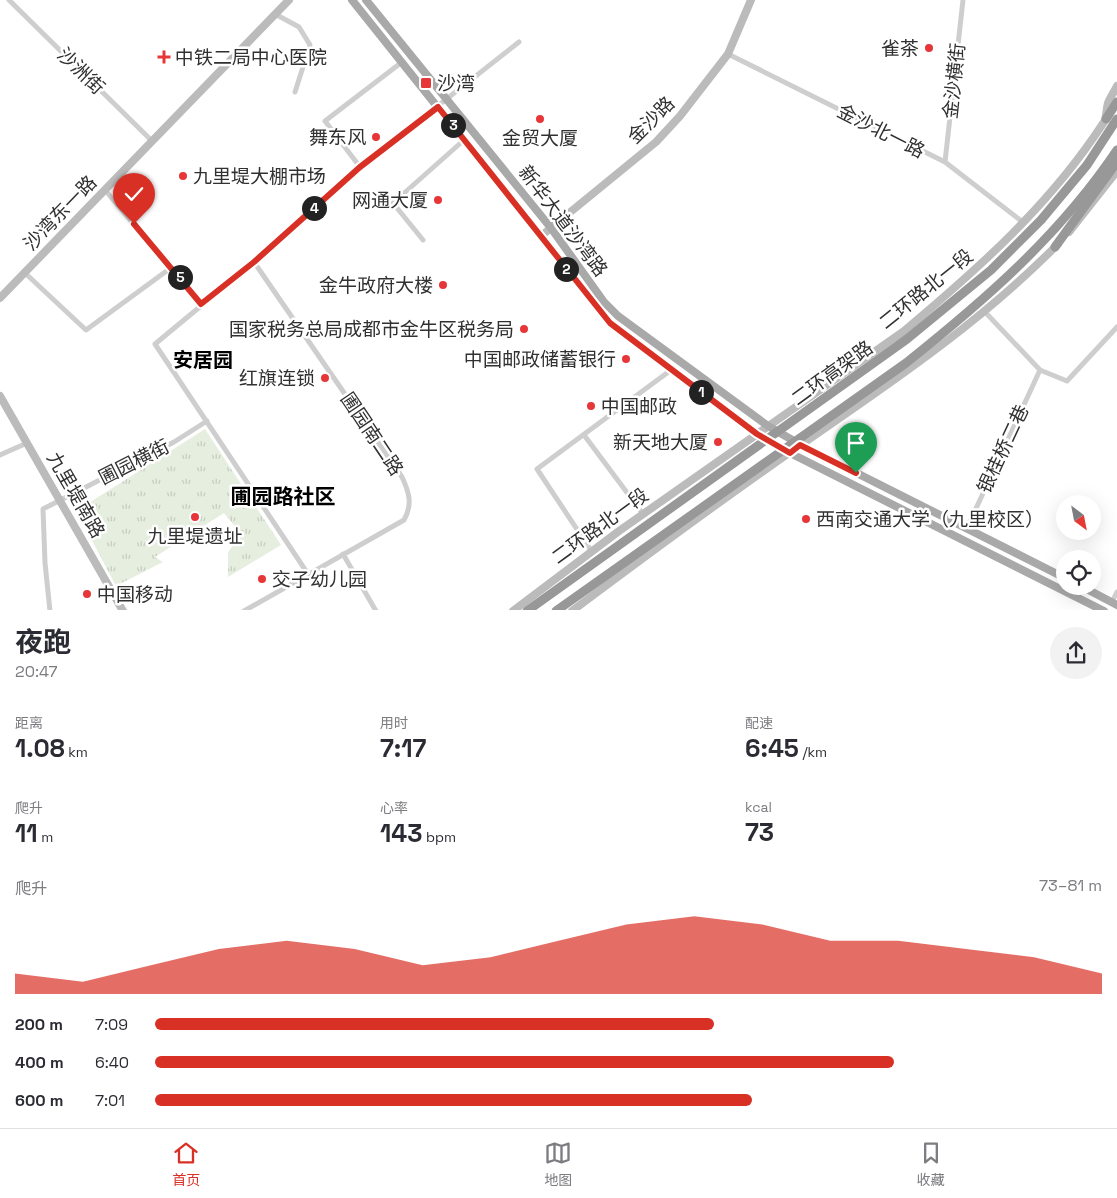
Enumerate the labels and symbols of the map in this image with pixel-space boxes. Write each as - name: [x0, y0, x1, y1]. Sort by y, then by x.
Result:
- place label: 雀茶: [881, 36, 919, 61]
- street label: 沙洲街: [52, 42, 110, 100]
- marker: 雀茶: [923, 42, 935, 54]
- street label: 金沙横街: [938, 42, 970, 120]
- place label: 中铁二局中心医院: [175, 45, 327, 70]
- marker: 中铁二局中心医院: [157, 50, 171, 64]
- place label: 沙湾: [437, 71, 475, 96]
- marker: 沙湾: [419, 76, 433, 90]
- street label: 金沙路: [622, 91, 680, 149]
- street label: 金沙北一路: [833, 98, 929, 164]
- pin: 3: [440, 112, 466, 138]
- marker: 金贸大厦: [534, 113, 546, 125]
- place label: 舞东风: [309, 125, 366, 150]
- place label: 金贸大厦: [502, 126, 578, 151]
- marker: 舞东风: [370, 131, 382, 143]
- street label: 新华大道沙湾路: [513, 160, 613, 282]
- place label: 九里堤大棚市场: [193, 164, 326, 189]
- street label: 沙湾东一路: [18, 170, 102, 256]
- marker: 九里堤大棚市场: [177, 170, 189, 182]
- pin: [113, 173, 155, 224]
- place label: 网通大厦: [352, 188, 428, 213]
- marker: 网通大厦: [432, 194, 444, 206]
- pin: 4: [302, 196, 326, 220]
- street label: 二环路北一段: [874, 243, 978, 335]
- pin: 2: [554, 256, 578, 282]
- pin: 5: [168, 264, 192, 290]
- place label: 金牛政府大楼: [319, 273, 433, 298]
- marker: 金牛政府大楼: [437, 279, 449, 291]
- place label: 国家税务总局成都市金牛区税务局: [229, 317, 514, 342]
- marker: 国家税务总局成都市金牛区税务局: [518, 323, 530, 335]
- street label: 二环高架路: [786, 335, 878, 411]
- district label: 安居园: [173, 347, 233, 373]
- place label: 中国邮政储蓄银行: [464, 347, 616, 372]
- marker: 中国邮政储蓄银行: [620, 353, 632, 365]
- place label: 红旗连锁: [239, 366, 315, 391]
- marker: 红旗连锁: [319, 372, 331, 384]
- pin: 1: [688, 380, 714, 404]
- street label: 圃园南二路: [335, 388, 409, 480]
- place label: 中国邮政: [601, 394, 677, 419]
- marker: 中国邮政: [585, 400, 597, 412]
- street label: 银桂桥二巷: [972, 401, 1034, 497]
- pin: [835, 422, 877, 473]
- place label: 新天地大厦: [613, 430, 708, 455]
- street label: 圃园横街: [94, 434, 174, 490]
- marker: 新天地大厦: [712, 436, 724, 448]
- street label: 九里堤南路: [41, 448, 111, 542]
- street label: 二环路北一段: [547, 482, 653, 570]
- district label: 圃园路社区: [231, 483, 336, 510]
- north arrow: [1056, 495, 1101, 540]
- place label: 西南交通大学（九里校区）: [816, 507, 1044, 532]
- marker: 九里堤遗址: [189, 511, 201, 523]
- marker: 西南交通大学（九里校区）: [800, 513, 812, 525]
- place label: 九里堤遗址: [147, 524, 243, 549]
- place label: 交子幼儿园: [272, 567, 367, 592]
- marker: 交子幼儿园: [256, 573, 268, 585]
- place label: 中国移动: [97, 582, 173, 607]
- marker: 中国移动: [81, 588, 93, 600]

